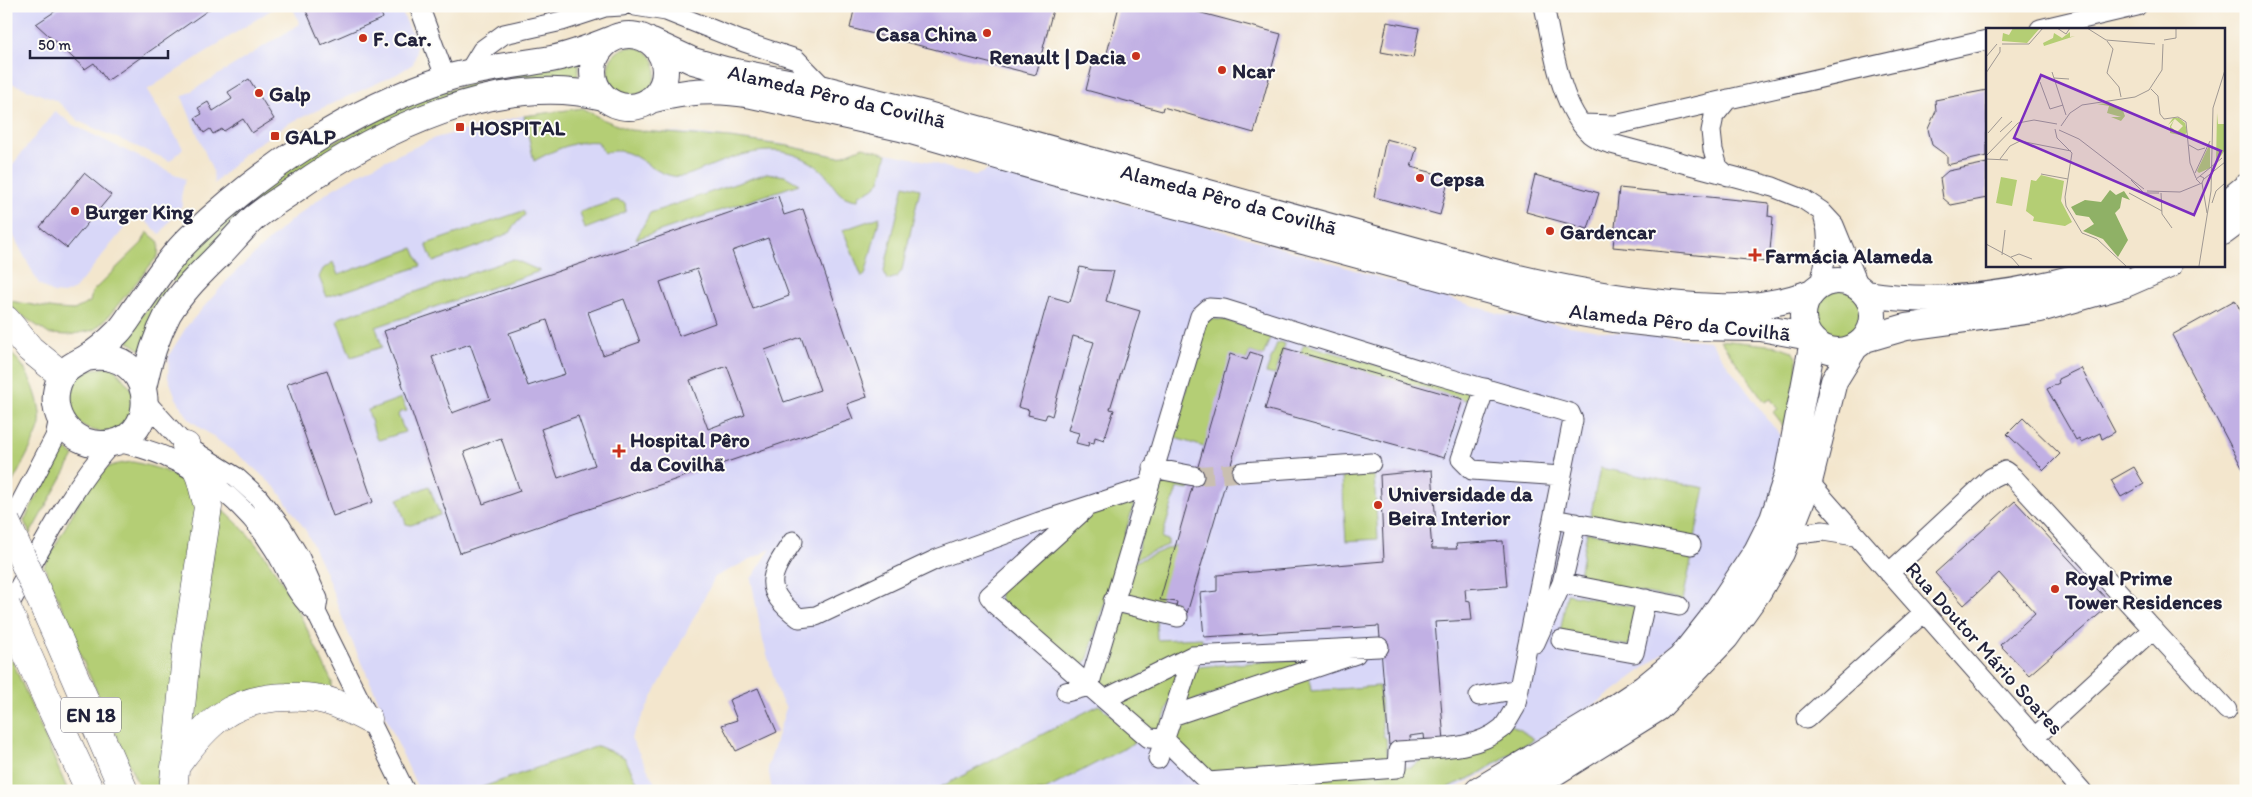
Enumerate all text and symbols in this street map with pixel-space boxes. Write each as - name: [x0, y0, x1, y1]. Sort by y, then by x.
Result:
- place label: Casa China: [876, 21, 978, 46]
- place label: F. Car.: [373, 26, 432, 51]
- marker: Casa China: [981, 27, 993, 39]
- scale bar: [30, 28, 168, 60]
- inset map: [1986, 28, 2224, 266]
- marker: F. Car.: [357, 32, 369, 44]
- text: 50 m: [38, 36, 71, 54]
- place label: Renault | Dacia: [989, 44, 1127, 70]
- marker: Renault | Dacia: [1130, 50, 1142, 62]
- place label: Ncar: [1232, 58, 1276, 83]
- street label: Alameda Pêro da Covilhã: [726, 59, 948, 133]
- marker: Ncar: [1216, 64, 1228, 76]
- place label: Galp: [269, 81, 311, 107]
- marker: Galp: [253, 87, 265, 99]
- place label: HOSPITAL: [470, 115, 566, 140]
- marker: HOSPITAL: [454, 121, 466, 133]
- place label: GALP: [285, 124, 336, 149]
- marker: GALP: [269, 130, 281, 142]
- street label: Alameda Pêro da Covilhã: [1118, 158, 1340, 240]
- place label: Cepsa: [1430, 166, 1485, 192]
- marker: Cepsa: [1414, 172, 1426, 184]
- place label: Burger King: [85, 199, 194, 225]
- marker: Burger King: [69, 205, 81, 217]
- place label: Gardencar: [1560, 219, 1657, 244]
- marker: Gardencar: [1544, 225, 1556, 237]
- place label: Farmácia Alameda: [1765, 243, 1934, 268]
- marker: Farmácia Alameda: [1749, 249, 1761, 261]
- street label: Alameda Pêro da Covilhã: [1568, 298, 1792, 346]
- place label: Hospital Pêro da Covilhã: [630, 427, 750, 476]
- marker: Hospital Pêro da Covilhã: [612, 444, 626, 458]
- place label: Universidade da Beira Interior: [1388, 481, 1534, 530]
- marker: Universidade da Beira Interior: [1372, 499, 1384, 511]
- street label: Rua Doutor Mário Soares: [1901, 556, 2069, 740]
- place label: Royal Prime Tower Residences: [2064, 565, 2222, 614]
- marker: Royal Prime Tower Residences: [2049, 583, 2061, 595]
- road number: EN 18: [61, 698, 121, 732]

